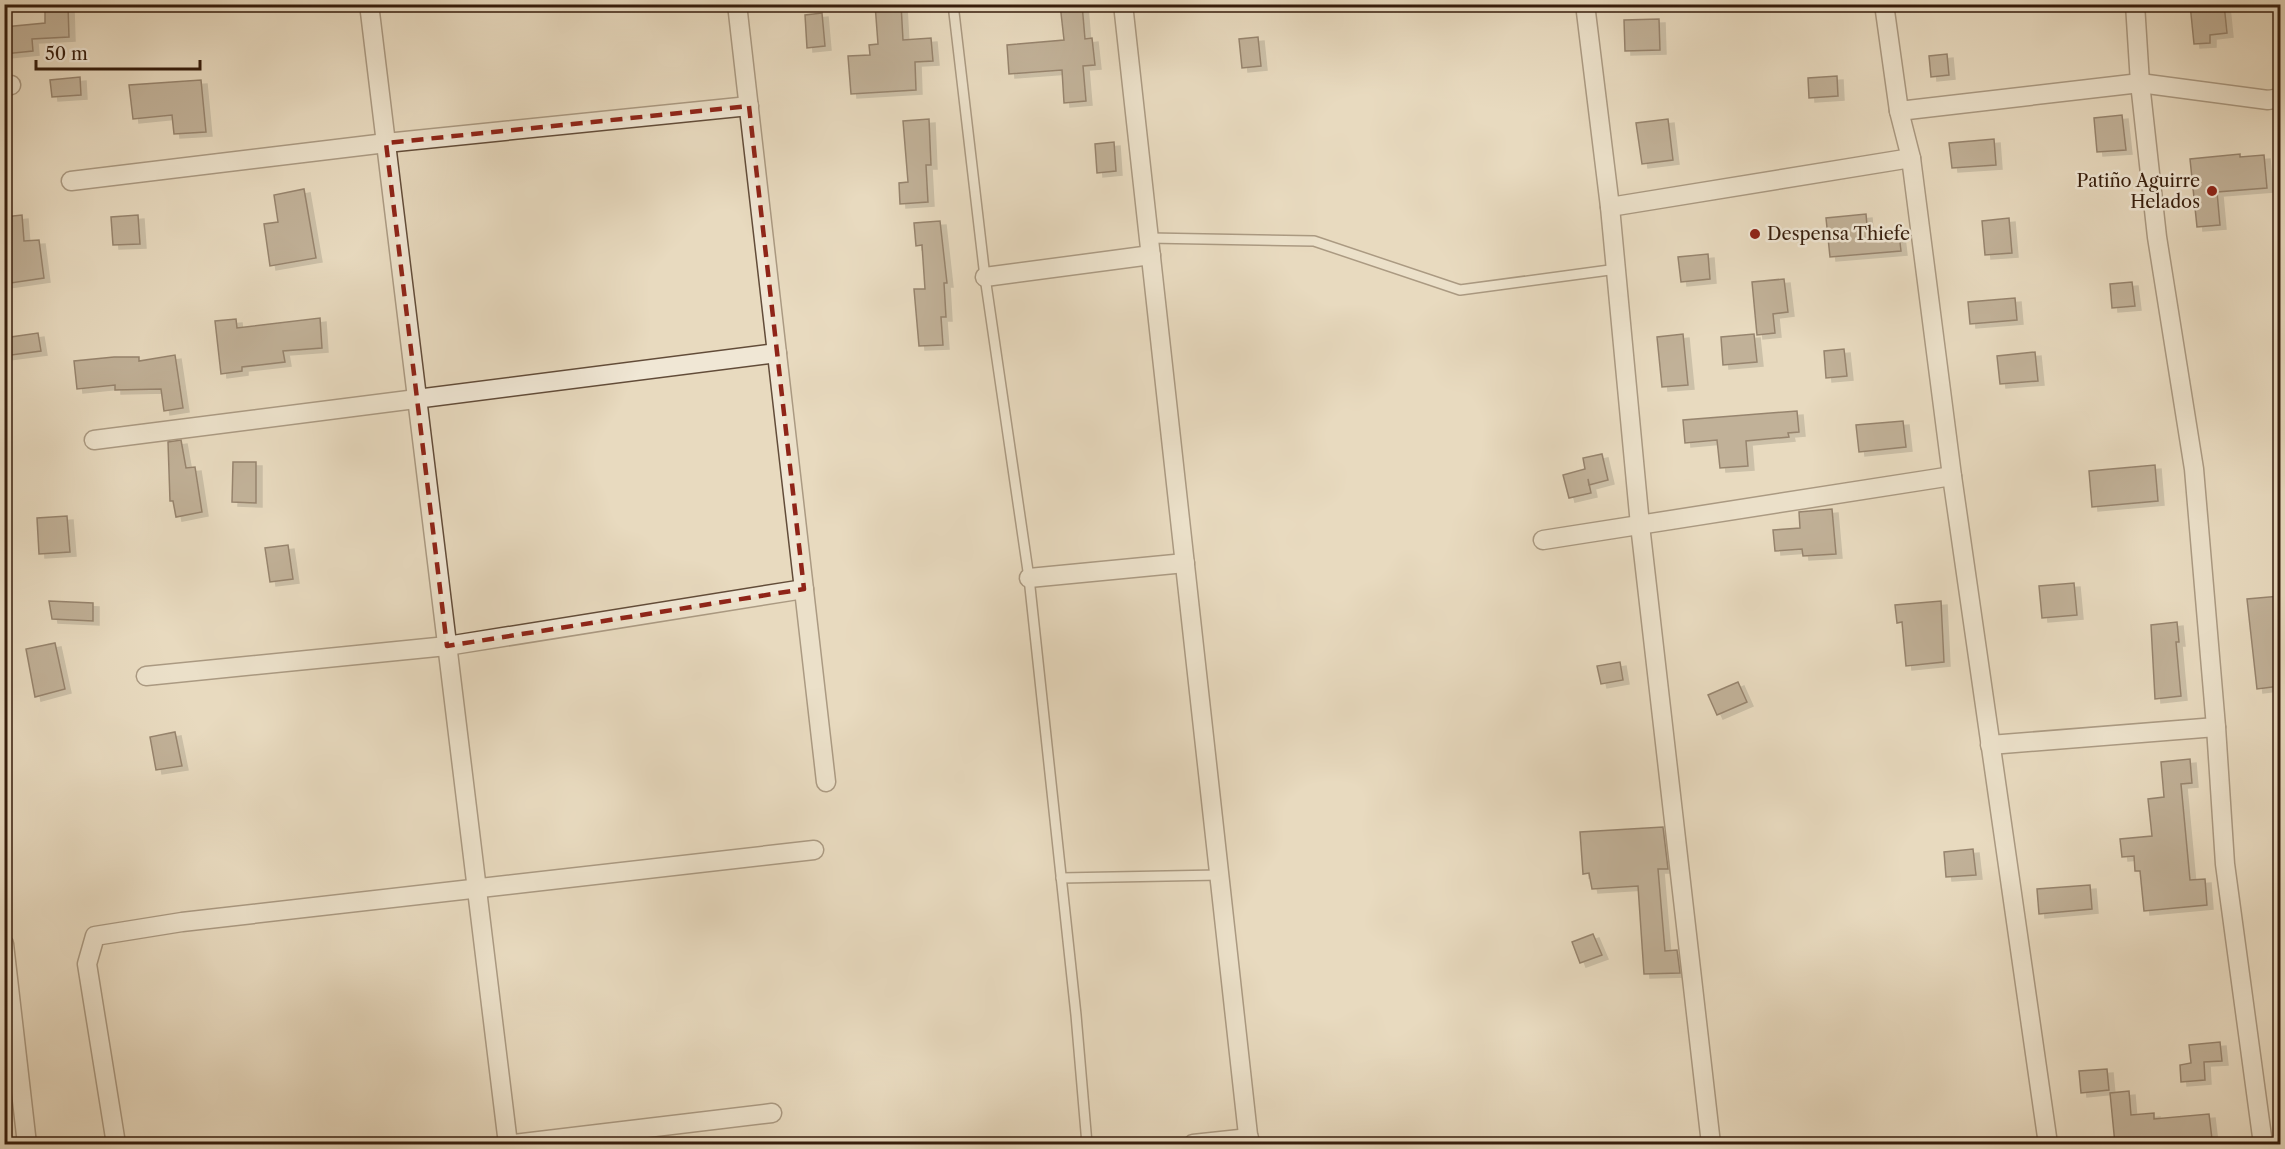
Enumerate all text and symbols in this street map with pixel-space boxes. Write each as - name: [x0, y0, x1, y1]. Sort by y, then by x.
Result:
- scale bar: [36, 33, 200, 71]
- text: 50 m: [45, 43, 88, 65]
- place label: Patiño Aguirre Helados: [2077, 170, 2200, 213]
- marker: Patiño Aguirre Helados: [2205, 184, 2219, 198]
- place label: Despensa Thiefe: [1767, 223, 1910, 245]
- marker: Despensa Thiefe: [1748, 227, 1762, 241]

